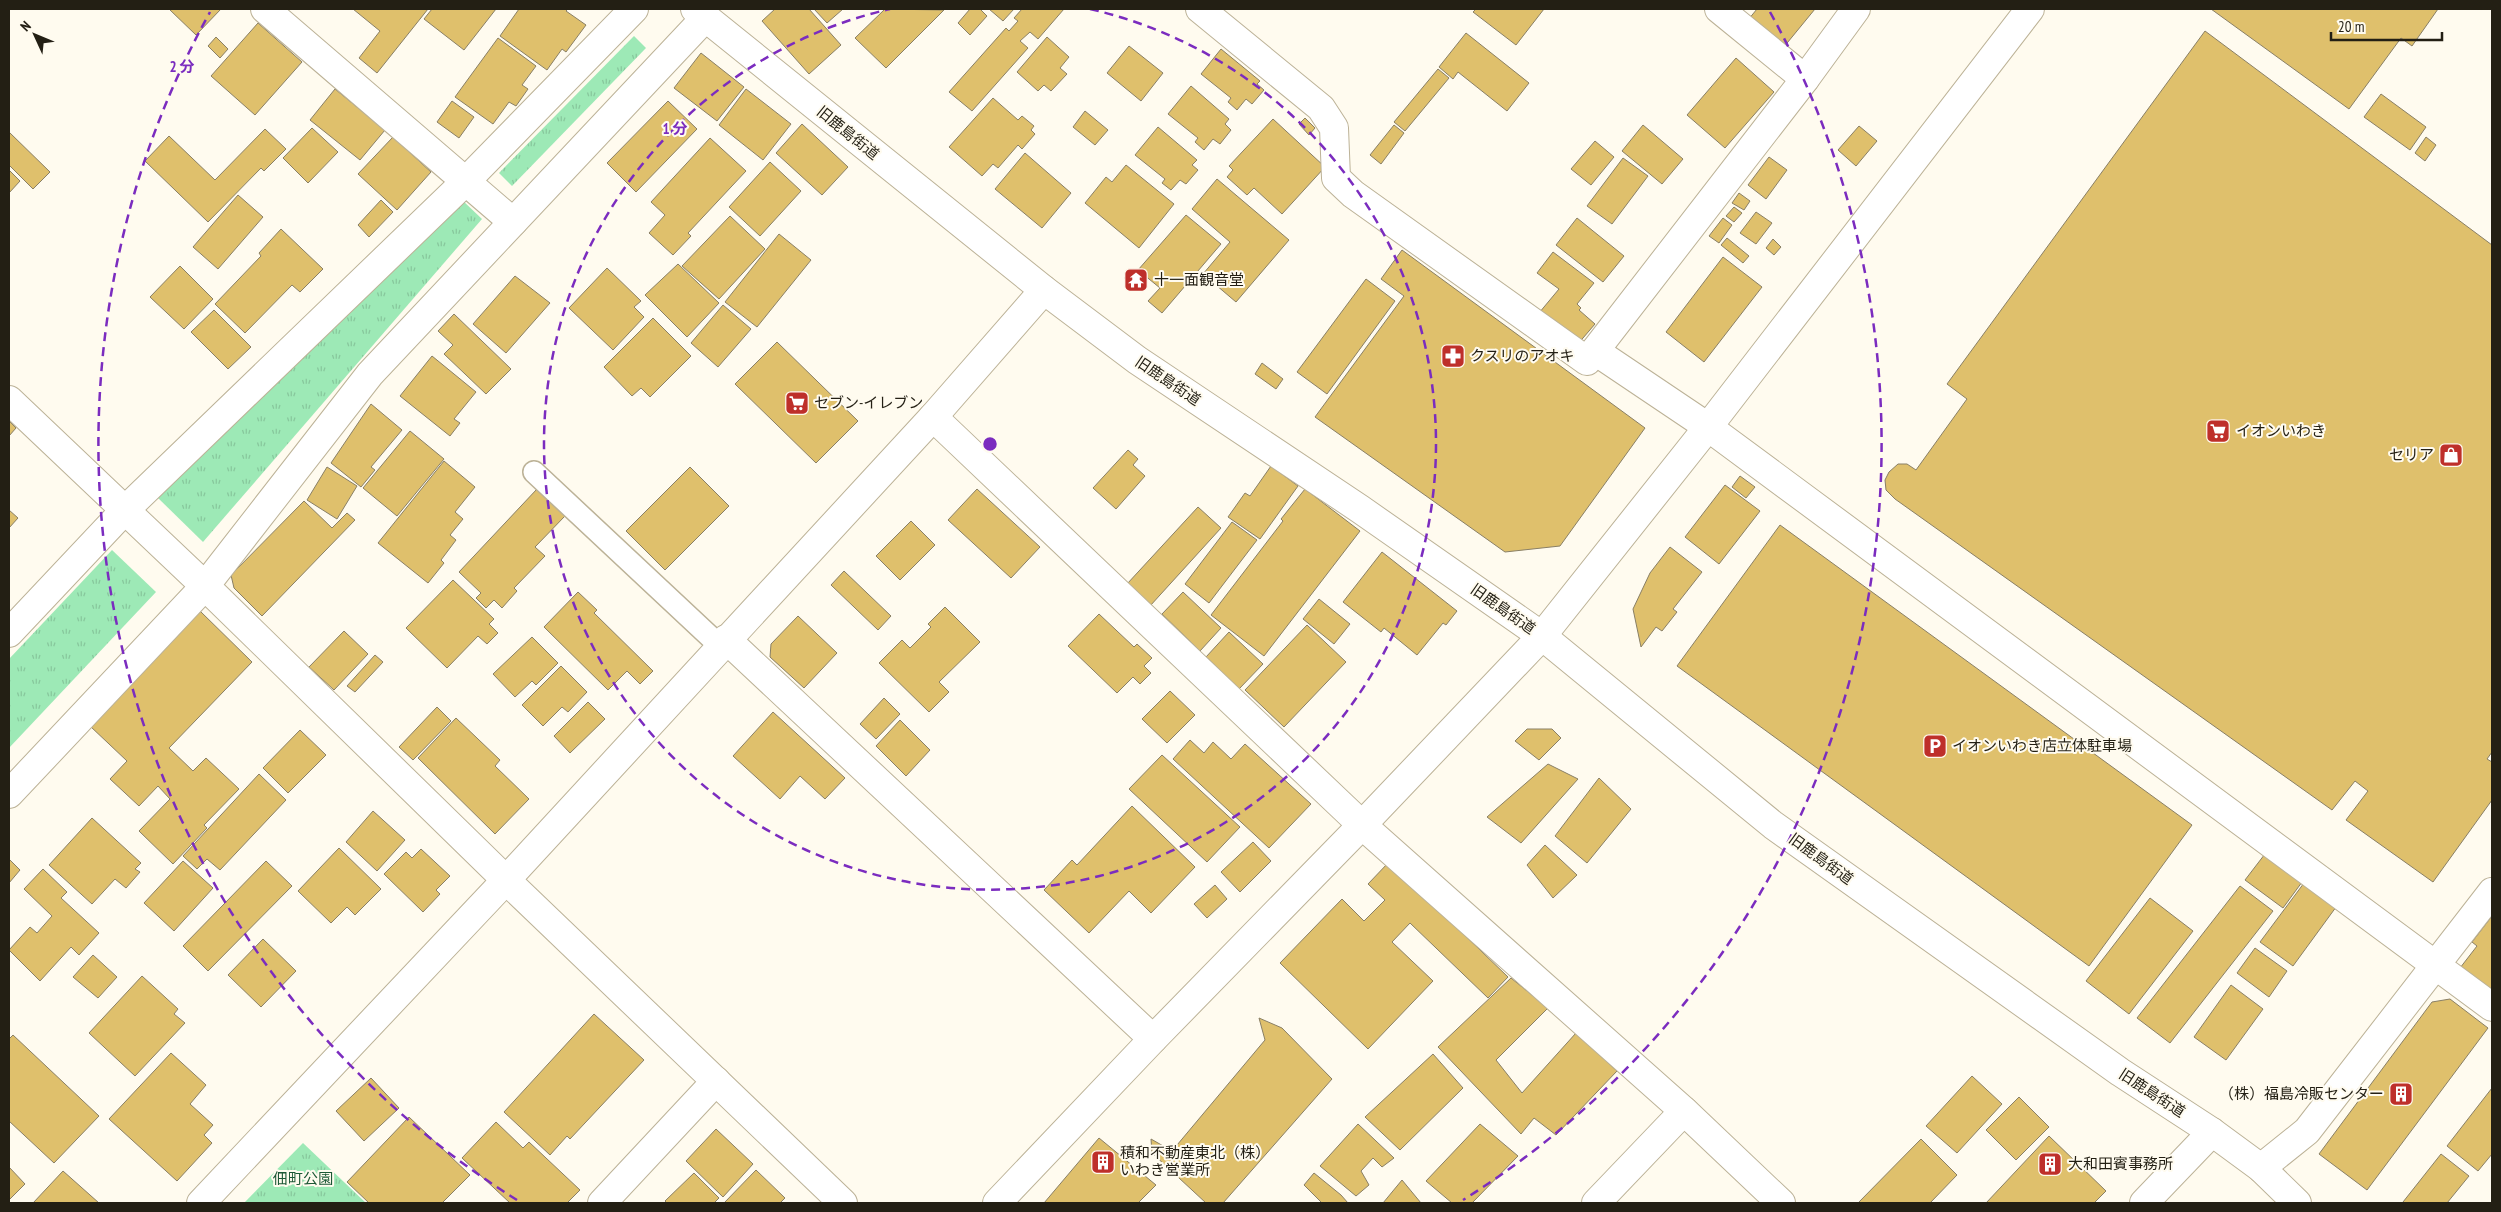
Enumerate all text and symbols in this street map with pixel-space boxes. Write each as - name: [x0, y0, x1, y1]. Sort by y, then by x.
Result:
- north arrow: [10, 10, 60, 60]
- scale bar: [2331, 10, 2442, 42]
- text: N: [17, 17, 35, 35]
- text: 20 m: [2338, 17, 2364, 36]
- text: 2 分: [169, 57, 195, 76]
- street label: 旧鹿島街道: [813, 102, 883, 164]
- text: 1 分: [662, 119, 688, 138]
- temple icon: 十一面観音堂: [1123, 267, 1149, 293]
- place label: 十一面観音堂: [1154, 270, 1244, 289]
- pharmacy icon: クスリのアオキ: [1440, 343, 1466, 369]
- place label: クスリのアオキ: [1470, 346, 1575, 365]
- street label: 旧鹿島街道: [1132, 352, 1205, 409]
- supermarket icon: セブン-イレブン: [784, 390, 810, 416]
- place label: セブン-イレブン: [814, 393, 923, 412]
- supermarket icon: イオンいわき: [2205, 418, 2231, 444]
- place label: イオンいわき: [2236, 421, 2326, 440]
- centre of rings: [981, 435, 999, 453]
- shop icon: セリア: [2438, 442, 2464, 468]
- place label: セリア: [2389, 445, 2434, 464]
- street label: 旧鹿島街道: [1467, 579, 1539, 638]
- parking icon: イオンいわき店立体駐車場: [1922, 733, 1948, 759]
- place label: イオンいわき店立体駐車場: [1952, 736, 2132, 755]
- street label: 旧鹿島街道: [1785, 829, 1857, 888]
- street label: 旧鹿島街道: [2116, 1064, 2189, 1121]
- building icon: （株）福島冷販センター: [2388, 1081, 2414, 1107]
- place label: （株）福島冷販センター: [2219, 1084, 2384, 1103]
- place label: 積和不動産東北（株） いわき営業所: [1120, 1143, 1270, 1179]
- building icon: 積和不動産東北（株） いわき営業所: [1090, 1149, 1116, 1175]
- building icon: 大和田賓事務所: [2037, 1151, 2063, 1177]
- place label: 大和田賓事務所: [2068, 1154, 2173, 1173]
- park label: 佃町公園: [273, 1169, 333, 1188]

